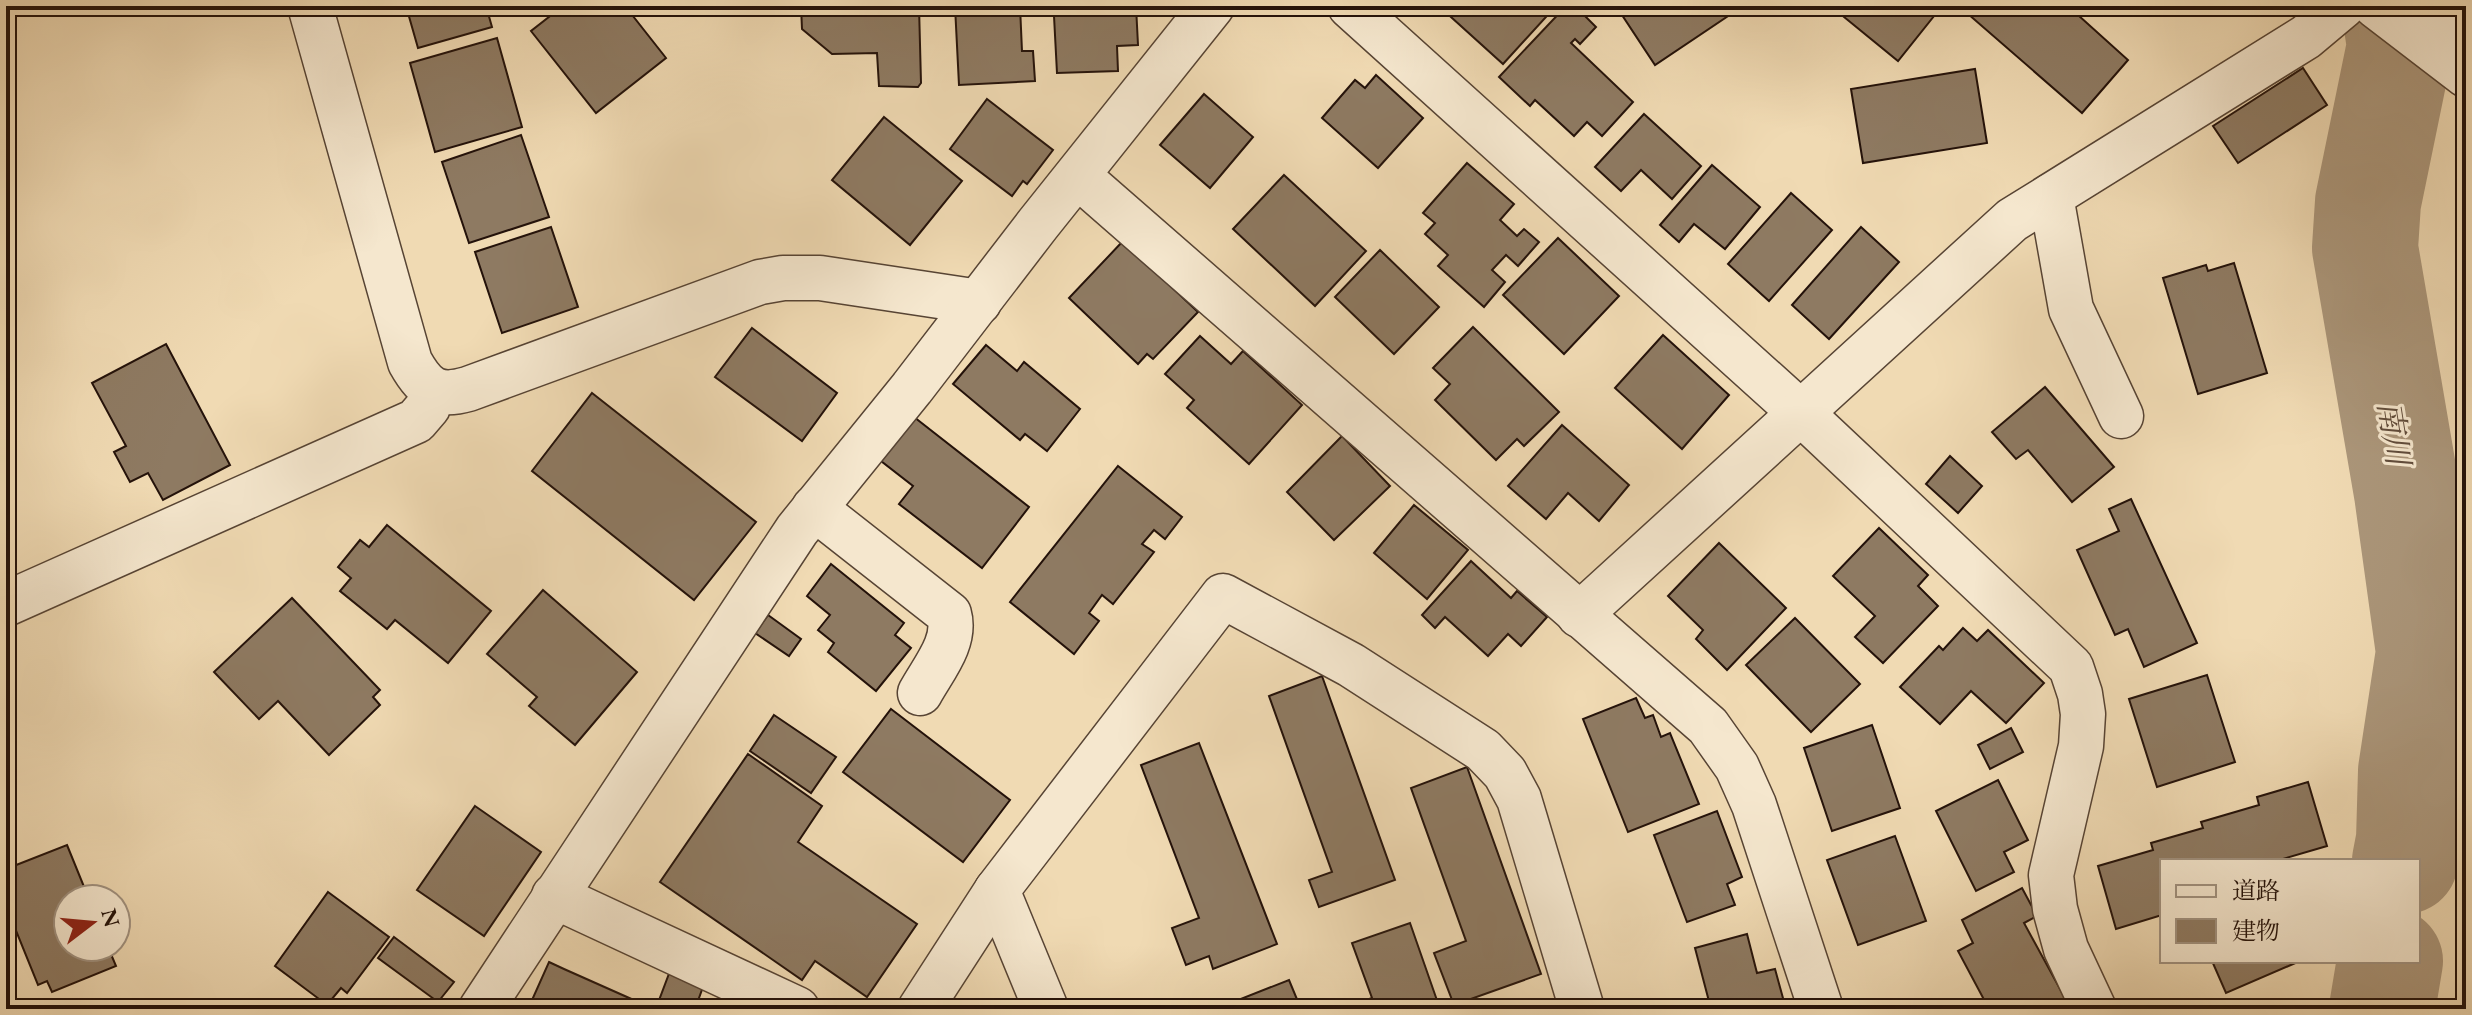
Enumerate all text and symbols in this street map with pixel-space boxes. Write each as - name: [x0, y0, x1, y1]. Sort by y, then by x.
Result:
- water label: 南川: [2368, 398, 2420, 471]
- legend: [2160, 859, 2420, 963]
- text: 道路: [2232, 875, 2280, 906]
- north arrow: [52, 883, 132, 963]
- text: N: [94, 905, 127, 930]
- text: 建物: [2232, 915, 2280, 946]

